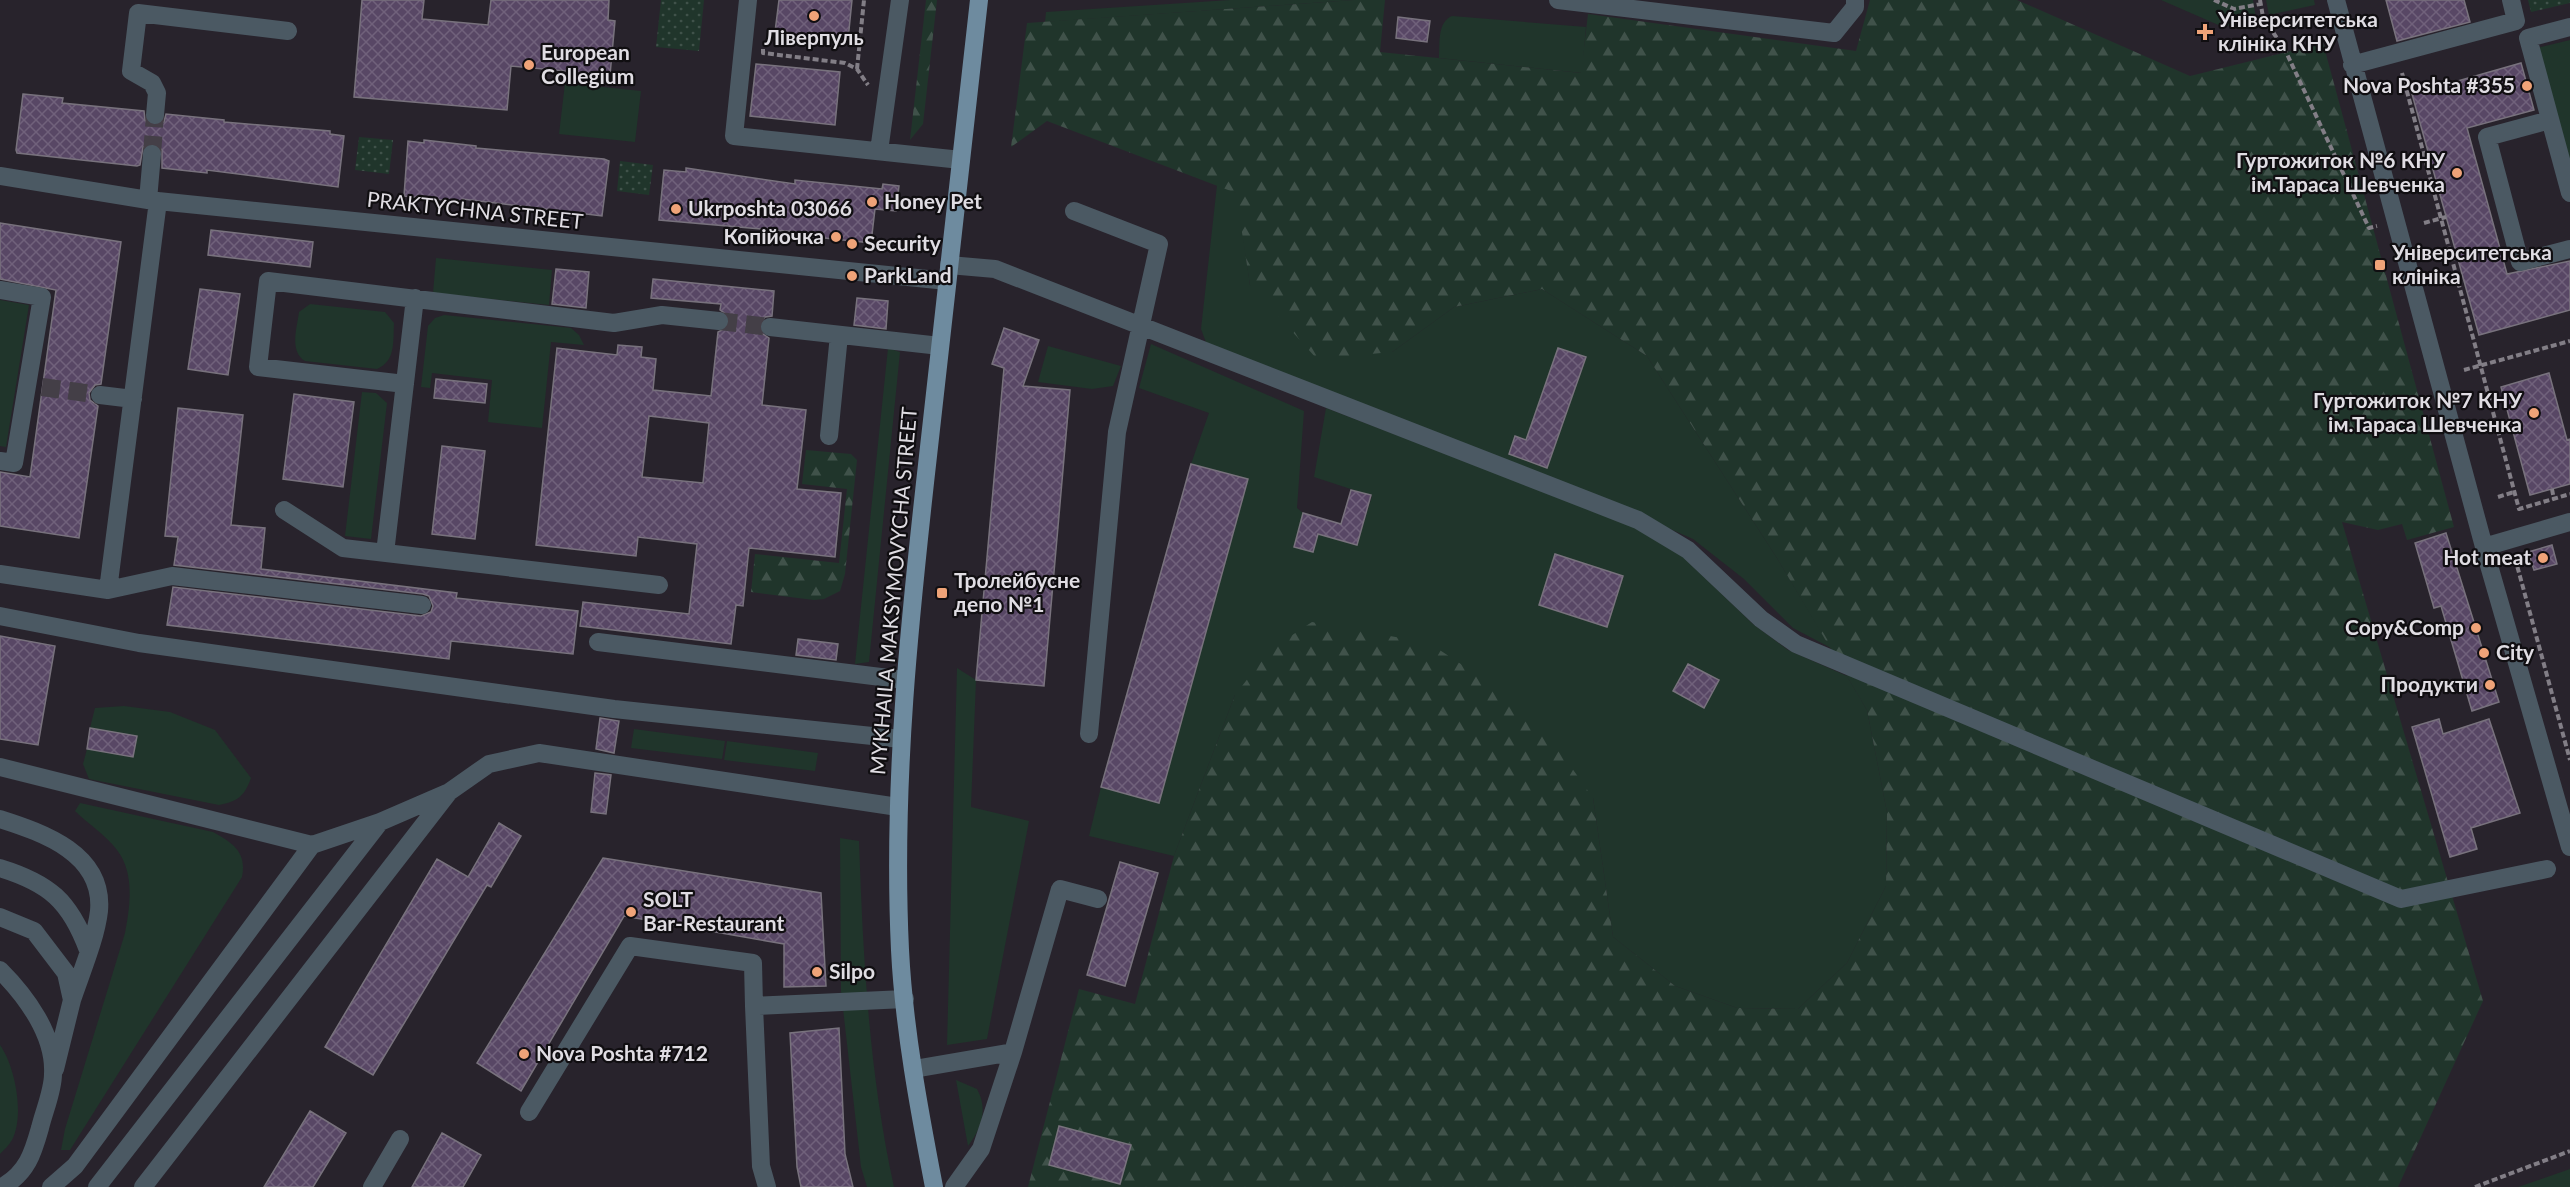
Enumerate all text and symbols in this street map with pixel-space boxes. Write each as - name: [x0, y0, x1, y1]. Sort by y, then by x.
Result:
- place label: Університетська клініка КНУ: [2217, 6, 2378, 55]
- marker: Ліверпуль: [807, 9, 821, 23]
- marker: Університетська клініка КНУ: [2196, 23, 2214, 41]
- place label: Ліверпуль: [763, 24, 864, 49]
- place label: European Collegium: [541, 39, 634, 88]
- marker: European Collegium: [522, 58, 536, 72]
- place label: Nova Poshta #355: [2343, 72, 2515, 97]
- marker: Nova Poshta #355: [2520, 79, 2534, 93]
- place label: Гуртожиток №6 КНУ ім.Тараса Шевченка: [2236, 147, 2445, 196]
- marker: Гуртожиток №6 КНУ ім.Тараса Шевченка: [2450, 166, 2464, 180]
- street label: PRAKTYCHNA STREET: [366, 186, 585, 233]
- place label: Honey Pet: [884, 188, 982, 213]
- place label: Ukrposhta 03066: [688, 195, 852, 220]
- marker: Honey Pet: [865, 195, 879, 209]
- marker: Ukrposhta 03066: [669, 202, 683, 216]
- place label: Копійочка: [723, 223, 824, 248]
- marker: Копійочка: [829, 230, 843, 244]
- place label: Security: [864, 230, 942, 255]
- marker: Security: [845, 237, 859, 251]
- place label: Університетська клініка: [2391, 239, 2552, 288]
- marker: Університетська клініка: [2373, 258, 2387, 272]
- place label: ParkLand: [864, 262, 952, 287]
- marker: ParkLand: [845, 269, 859, 283]
- place label: Гуртожиток №7 КНУ ім.Тараса Шевченка: [2313, 387, 2522, 436]
- street label: MYKHAILA MAKSYMOVYCHA STREET: [864, 405, 921, 776]
- marker: Гуртожиток №7 КНУ ім.Тараса Шевченка: [2527, 406, 2541, 420]
- place label: Hot meat: [2443, 544, 2531, 569]
- marker: Hot meat: [2536, 551, 2550, 565]
- place label: Тролейбусне депо №1: [954, 567, 1080, 616]
- marker: Тролейбусне депо №1: [935, 586, 949, 600]
- place label: Copy&Comp: [2345, 614, 2464, 639]
- marker: Copy&Comp: [2469, 621, 2483, 635]
- place label: City: [2496, 639, 2535, 664]
- marker: City: [2477, 646, 2491, 660]
- place label: Продукти: [2381, 671, 2478, 696]
- marker: Продукти: [2483, 678, 2497, 692]
- place label: SOLT Bar-Restaurant: [643, 886, 784, 935]
- marker: SOLT Bar-Restaurant: [624, 905, 638, 919]
- place label: Silpo: [829, 958, 875, 983]
- marker: Silpo: [810, 965, 824, 979]
- place label: Nova Poshta #712: [536, 1040, 708, 1065]
- marker: Nova Poshta #712: [517, 1047, 531, 1061]

